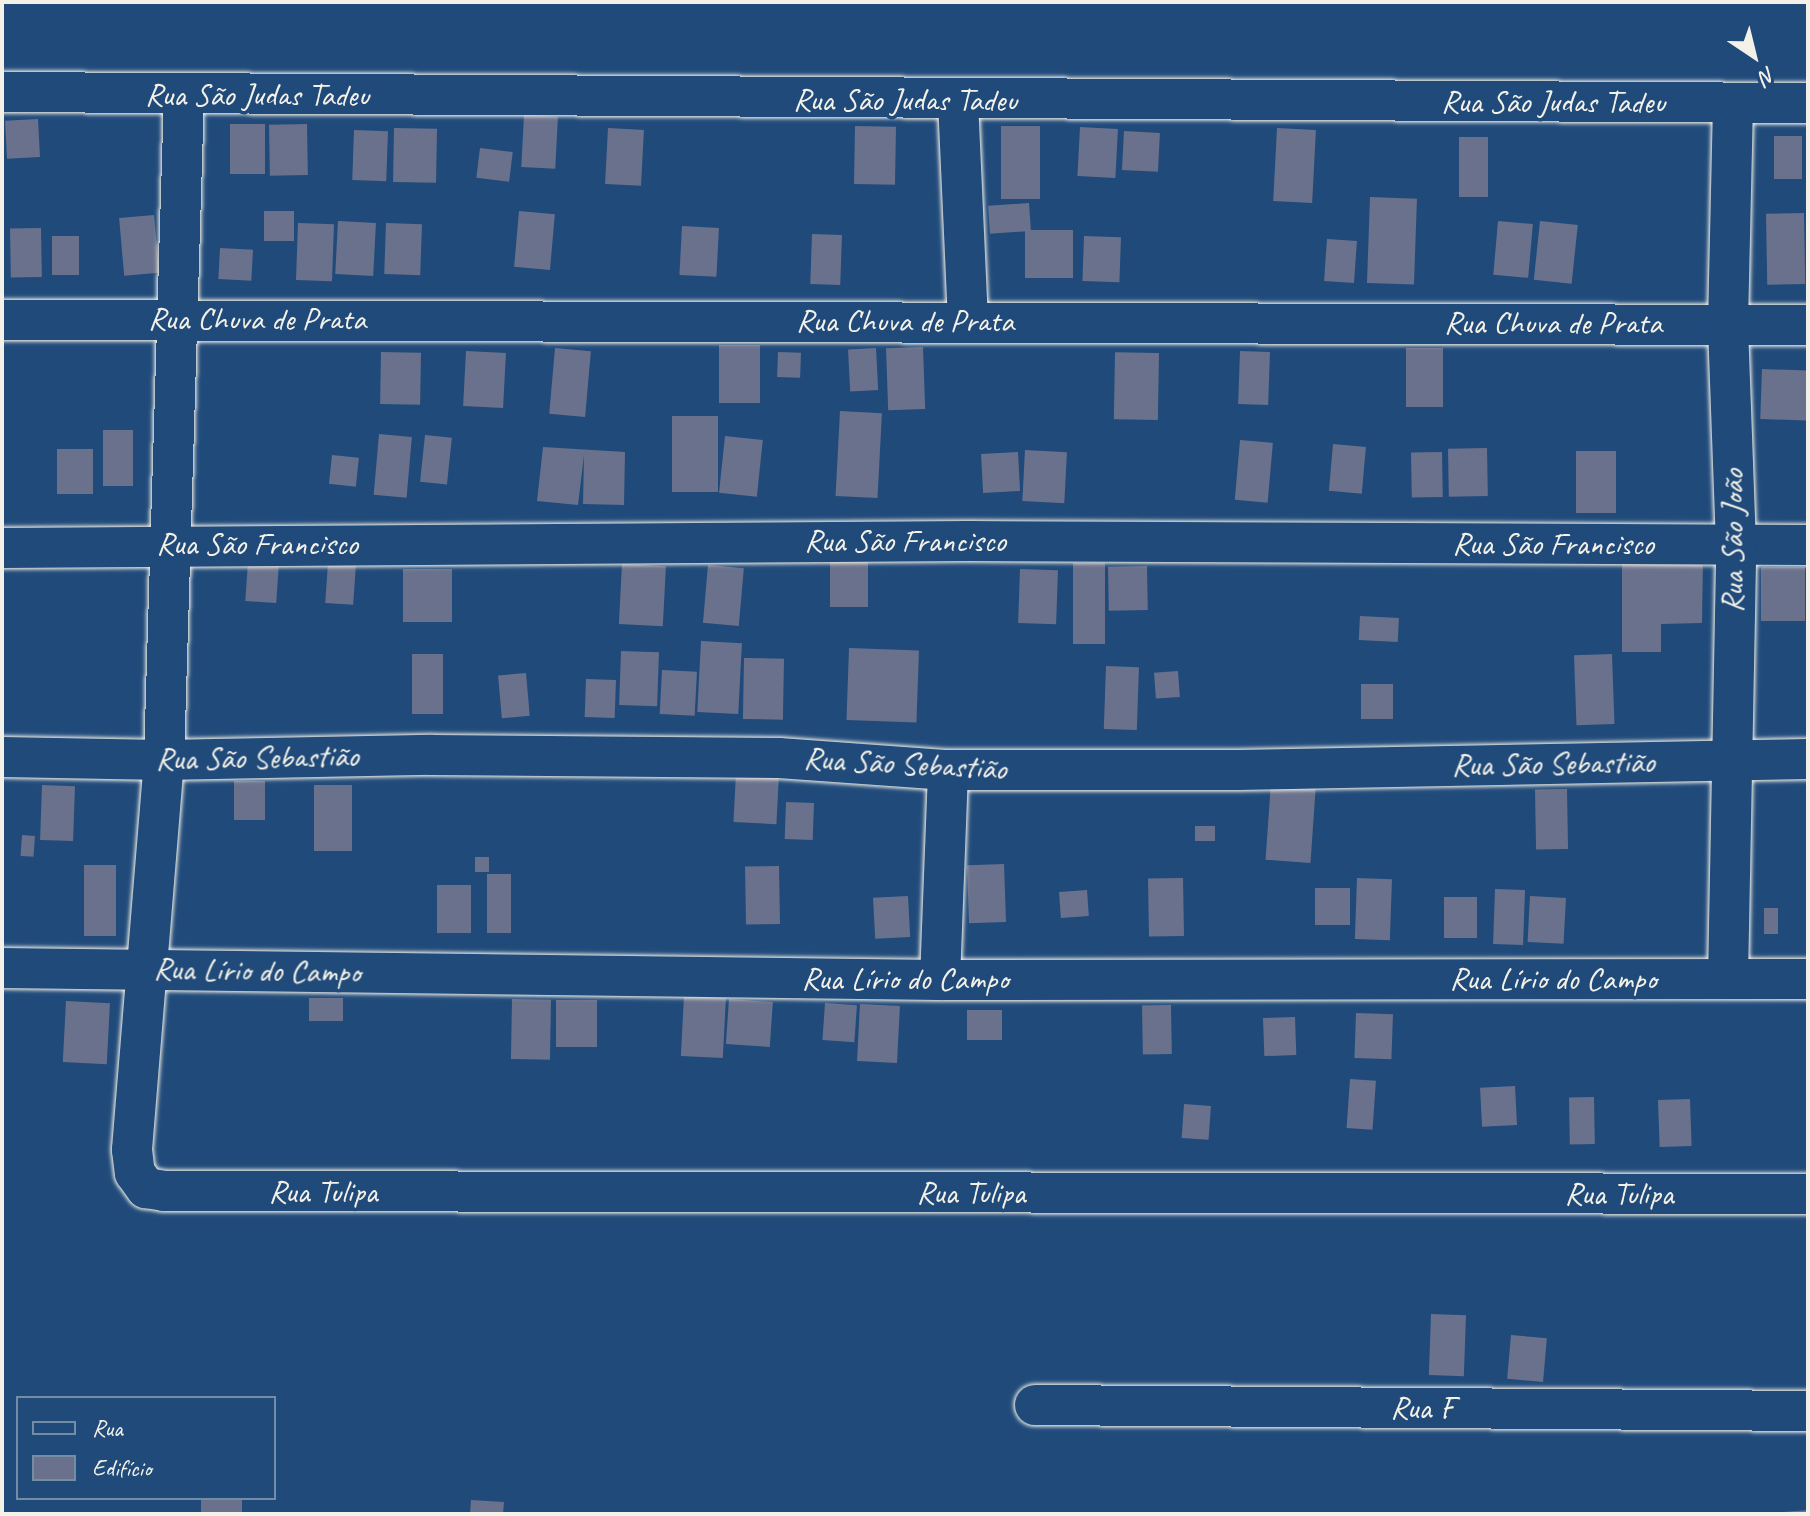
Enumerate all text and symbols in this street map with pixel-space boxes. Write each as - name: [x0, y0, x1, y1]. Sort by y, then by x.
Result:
- north arrow: [1714, 16, 1794, 96]
- text: N: [1754, 60, 1781, 91]
- street label: Rua São Judas Tadeu: [146, 76, 368, 114]
- street label: Rua São Judas Tadeu: [794, 81, 1016, 119]
- street label: Rua São Judas Tadeu: [1442, 83, 1664, 121]
- street label: Rua Chuva de Prata: [149, 300, 365, 338]
- street label: Rua Chuva de Prata: [797, 302, 1013, 340]
- street label: Rua Chuva de Prata: [1445, 304, 1661, 342]
- street label: Rua São João: [1714, 469, 1752, 613]
- street label: Rua São Francisco: [804, 522, 1006, 560]
- street label: Rua São Francisco: [156, 525, 358, 563]
- street label: Rua São Francisco: [1452, 525, 1654, 563]
- street label: Rua São Sebastião: [156, 737, 358, 779]
- street label: Rua São Sebastião: [803, 740, 1007, 788]
- street label: Rua São Sebastião: [1452, 743, 1654, 785]
- street label: Rua Lírio do Campo: [153, 950, 361, 992]
- street label: Rua Lírio do Campo: [802, 960, 1008, 998]
- street label: Rua Lírio do Campo: [1450, 960, 1656, 998]
- street label: Rua Tulipa: [268, 1173, 378, 1211]
- street label: Rua Tulipa: [916, 1174, 1026, 1212]
- street label: Rua Tulipa: [1564, 1175, 1674, 1213]
- street label: Rua F: [1390, 1389, 1454, 1427]
- legend: [16, 1396, 276, 1500]
- text: Rua: [92, 1413, 123, 1443]
- text: Edifício: [92, 1453, 152, 1483]

